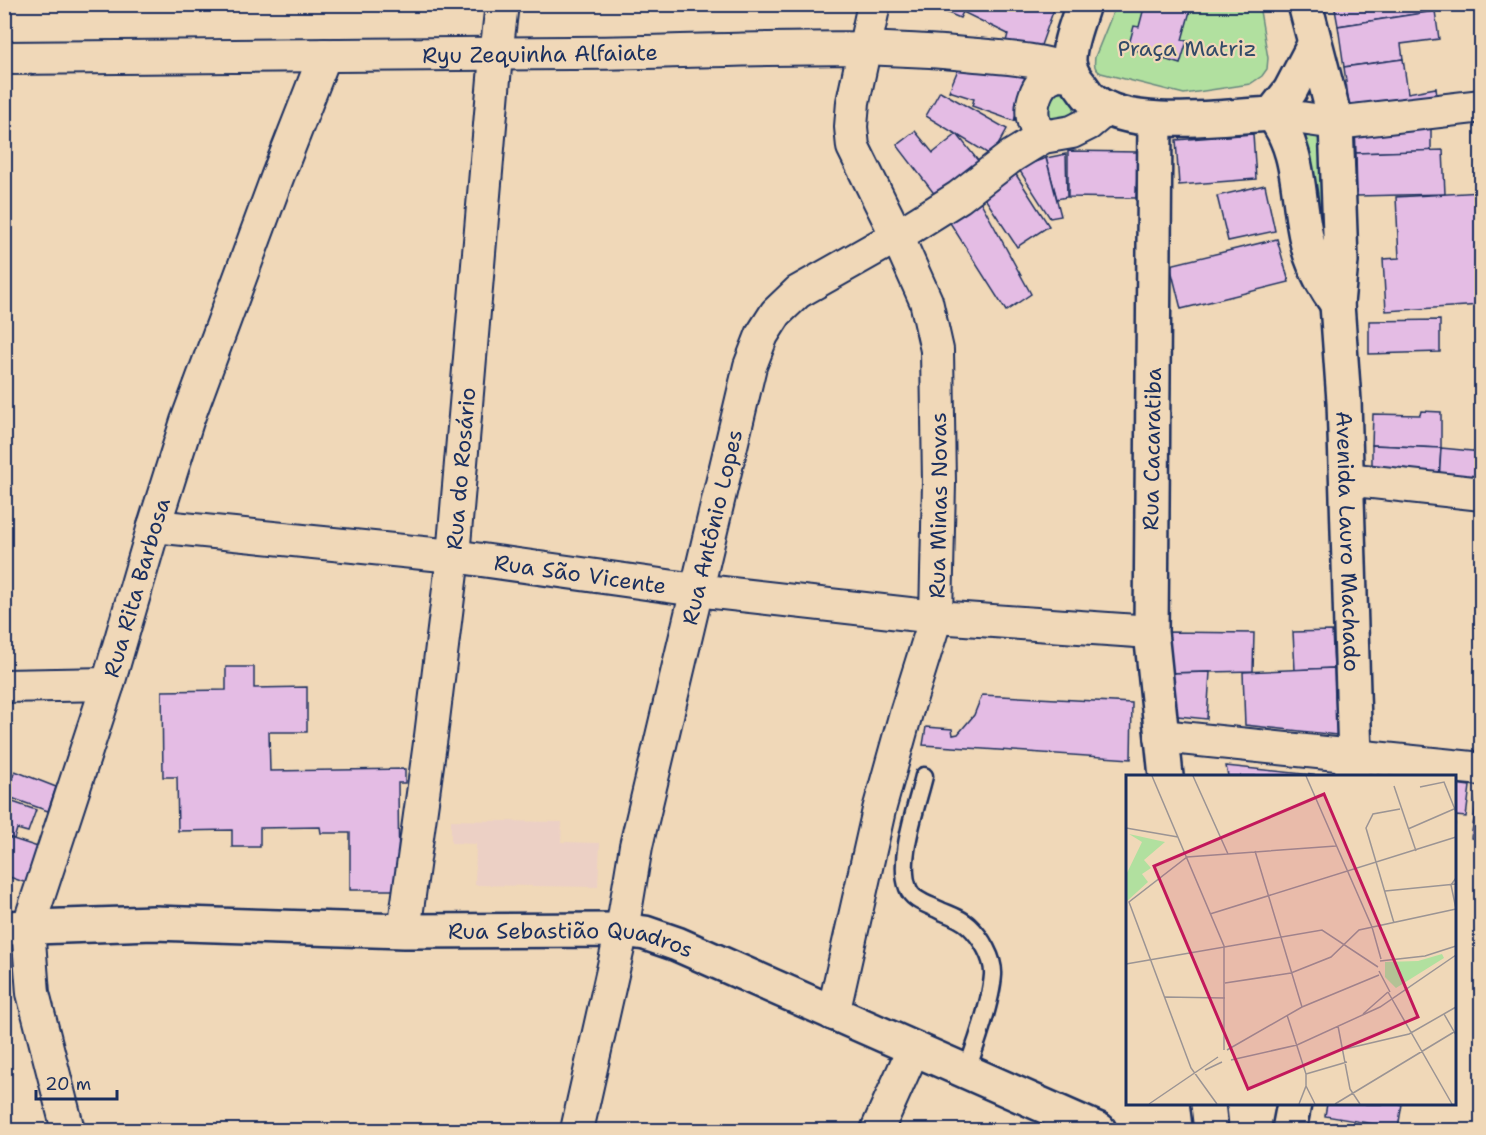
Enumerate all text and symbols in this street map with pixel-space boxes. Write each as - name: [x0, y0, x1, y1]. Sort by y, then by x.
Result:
- park label: Praça Matriz: [1117, 34, 1257, 63]
- street label: Ryu Zequinha Alfaiate: [422, 37, 658, 69]
- street label: Rua Cacaratiba: [1136, 367, 1168, 531]
- street label: Rua do Rosário: [439, 386, 482, 551]
- street label: Avenida Lauro Machado: [1330, 411, 1367, 672]
- street label: Rua Minas Novas: [922, 412, 954, 599]
- street label: Rua Antônio Lopes: [675, 426, 749, 628]
- street label: Rua Rita Barbosa: [96, 494, 177, 681]
- street label: Rua São Vicente: [492, 547, 668, 600]
- inset map: [1126, 775, 1456, 1105]
- street label: Rua Sebastião Quadros: [448, 915, 698, 964]
- scale bar: [36, 1063, 117, 1101]
- text: 20 m: [45, 1072, 91, 1096]

